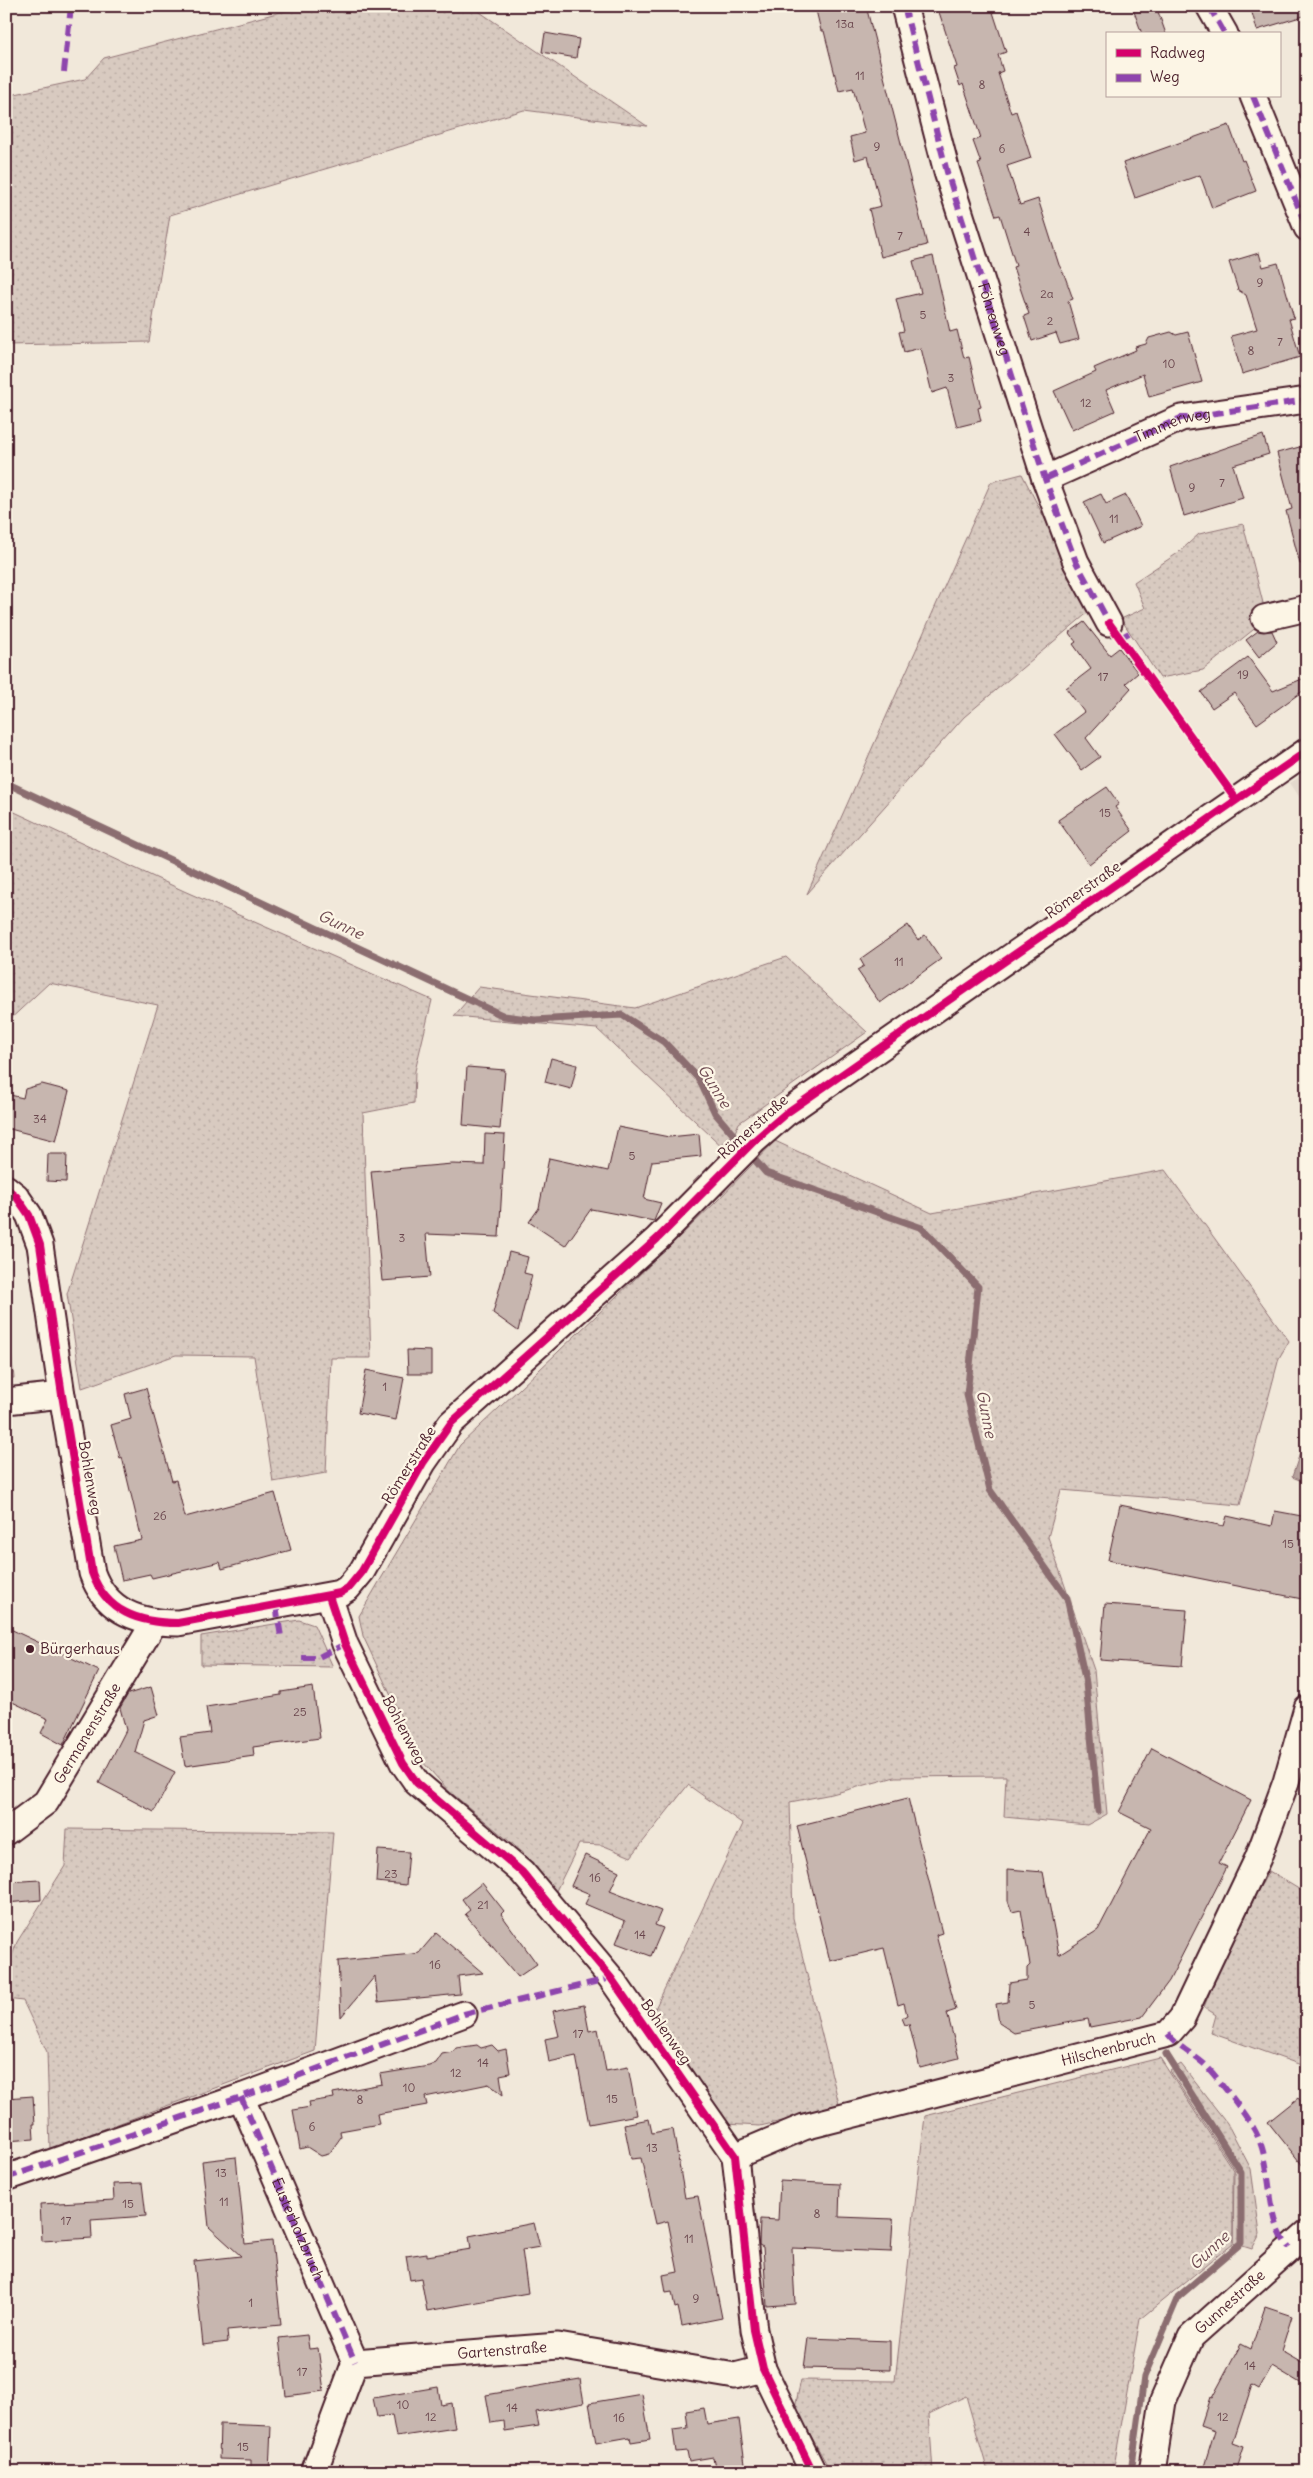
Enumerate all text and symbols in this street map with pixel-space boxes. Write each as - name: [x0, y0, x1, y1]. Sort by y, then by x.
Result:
- house number: 13a: [836, 16, 854, 31]
- legend: [1106, 32, 1280, 98]
- text: Radweg: [1150, 43, 1205, 62]
- text: Weg: [1150, 67, 1180, 86]
- house number: 11: [855, 68, 865, 83]
- house number: 8: [979, 77, 986, 92]
- house number: 9: [874, 139, 881, 154]
- house number: 6: [999, 141, 1006, 156]
- house number: 4: [1024, 224, 1031, 239]
- house number: 7: [897, 228, 903, 243]
- house number: 9: [1257, 275, 1264, 290]
- street label: Föhrenweg: [974, 280, 1015, 358]
- house number: 2a: [1040, 286, 1054, 301]
- house number: 5: [920, 307, 927, 322]
- house number: 2: [1047, 313, 1054, 328]
- house number: 7: [1277, 334, 1283, 349]
- house number: 8: [1248, 343, 1255, 358]
- house number: 10: [1163, 356, 1175, 371]
- house number: 3: [948, 370, 955, 385]
- house number: 12: [1080, 395, 1092, 410]
- street label: Timmerweg: [1131, 404, 1212, 447]
- house number: 7: [1219, 475, 1225, 490]
- house number: 9: [1189, 480, 1196, 495]
- house number: 11: [1109, 511, 1119, 526]
- house number: 19: [1237, 667, 1249, 682]
- house number: 17: [1098, 669, 1108, 684]
- house number: 15: [1099, 805, 1111, 820]
- street label: Römerstraße: [1041, 857, 1124, 923]
- water label: Gunne: [315, 905, 368, 944]
- house number: 11: [894, 954, 904, 969]
- water label: Gunne: [694, 1060, 737, 1113]
- street label: Römerstraße: [714, 1090, 792, 1163]
- house number: 34: [33, 1111, 47, 1126]
- house number: 5: [629, 1148, 636, 1163]
- house number: 3: [399, 1230, 406, 1245]
- house number: 1: [383, 1379, 387, 1394]
- water label: Gunne: [973, 1389, 1002, 1441]
- street label: Römerstraße: [377, 1422, 440, 1507]
- street label: Bohlenweg: [75, 1439, 106, 1517]
- house number: 26: [153, 1508, 167, 1523]
- house number: 15: [1282, 1536, 1294, 1551]
- place label: Bürgerhaus: [40, 1639, 120, 1658]
- marker: Bürgerhaus: [24, 1643, 36, 1655]
- street label: Germanenstraße: [49, 1679, 125, 1787]
- street label: Bohlenweg: [378, 1692, 430, 1767]
- house number: 25: [293, 1704, 307, 1719]
- house number: 23: [384, 1866, 398, 1881]
- house number: 16: [589, 1870, 601, 1885]
- house number: 21: [477, 1897, 489, 1912]
- house number: 14: [634, 1927, 646, 1942]
- house number: 16: [429, 1957, 441, 1972]
- street label: Bohlenweg: [637, 1995, 696, 2068]
- house number: 5: [1029, 1997, 1036, 2012]
- house number: 17: [573, 2026, 583, 2041]
- street label: Hilschenbruch: [1059, 2027, 1158, 2070]
- house number: 14: [477, 2055, 489, 2070]
- house number: 12: [450, 2065, 462, 2080]
- house number: 10: [403, 2080, 415, 2095]
- house number: 15: [606, 2091, 618, 2106]
- house number: 8: [357, 2092, 364, 2107]
- house number: 6: [309, 2119, 316, 2134]
- house number: 13: [646, 2140, 658, 2155]
- house number: 13: [215, 2165, 227, 2180]
- street label: Eusterholzbruch: [268, 2175, 329, 2284]
- house number: 11: [219, 2194, 229, 2209]
- house number: 15: [122, 2196, 134, 2211]
- house number: 8: [814, 2206, 821, 2221]
- house number: 17: [61, 2213, 71, 2228]
- water label: Gunne: [1185, 2225, 1234, 2274]
- house number: 11: [684, 2231, 694, 2246]
- street label: Gunnestraße: [1191, 2265, 1269, 2338]
- house number: 9: [693, 2291, 700, 2306]
- house number: 1: [249, 2295, 253, 2310]
- street label: Gartenstraße: [457, 2337, 548, 2363]
- house number: 14: [1244, 2358, 1256, 2373]
- house number: 17: [297, 2364, 307, 2379]
- house number: 10: [397, 2397, 409, 2412]
- house number: 14: [506, 2400, 518, 2415]
- house number: 12: [425, 2409, 437, 2424]
- house number: 12: [1217, 2409, 1229, 2424]
- house number: 16: [613, 2410, 625, 2425]
- house number: 15: [237, 2439, 249, 2454]

